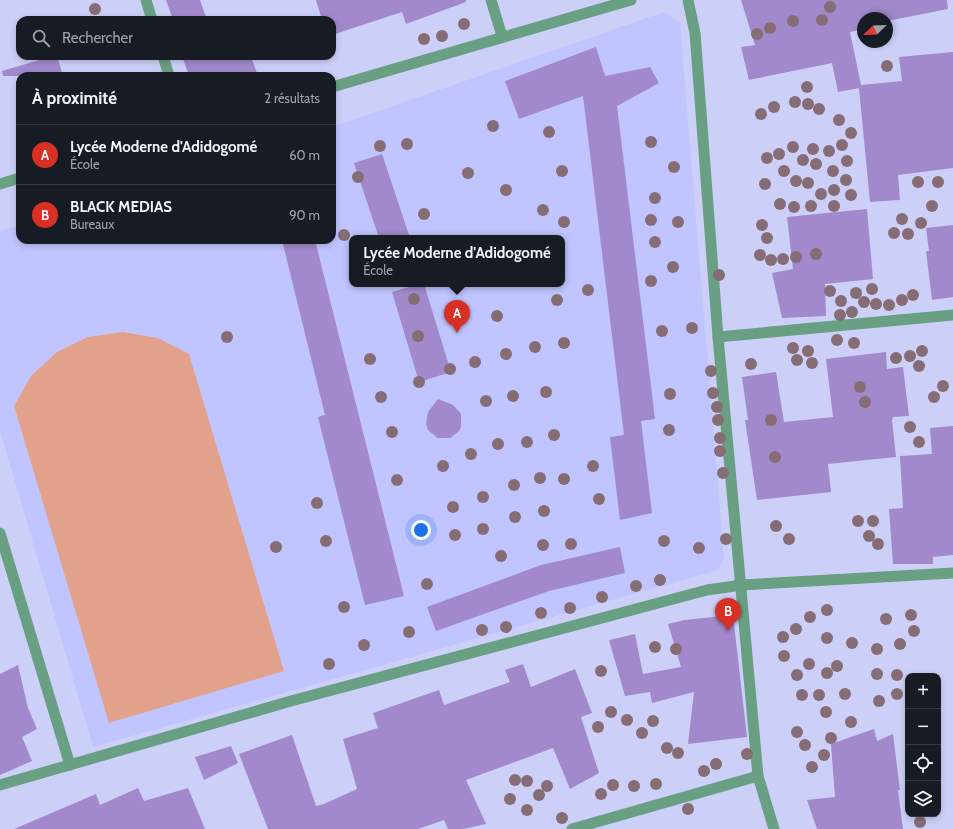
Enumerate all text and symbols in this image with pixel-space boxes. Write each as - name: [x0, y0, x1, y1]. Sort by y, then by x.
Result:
- north arrow: [857, 12, 893, 48]
- search box: [16, 16, 336, 60]
- icon: search: [30, 27, 52, 49]
- text: Rechercher: [62, 29, 133, 47]
- text: À proximité: [32, 88, 117, 108]
- text: 2 résultats: [264, 90, 320, 106]
- text: Lycée Moderne d'Adidogomé: [70, 138, 257, 156]
- text: A: [41, 147, 49, 163]
- text: 60 m: [289, 147, 320, 163]
- text: École: [70, 156, 100, 172]
- text: BLACK MEDIAS: [70, 198, 172, 216]
- text: B: [41, 207, 49, 223]
- text: 90 m: [289, 207, 320, 223]
- text: Bureaux: [70, 216, 114, 232]
- popup: [349, 235, 565, 287]
- text: Lycée Moderne d'Adidogomé: [363, 244, 551, 262]
- text: École: [363, 262, 393, 278]
- pin: A: [444, 300, 470, 333]
- your location: [411, 520, 431, 540]
- pin: B: [715, 598, 741, 631]
- map controls: [905, 673, 941, 817]
- button: +: [905, 673, 941, 709]
- button: −: [905, 709, 941, 745]
- button: locate: [905, 745, 941, 781]
- button: layers: [905, 781, 941, 817]

